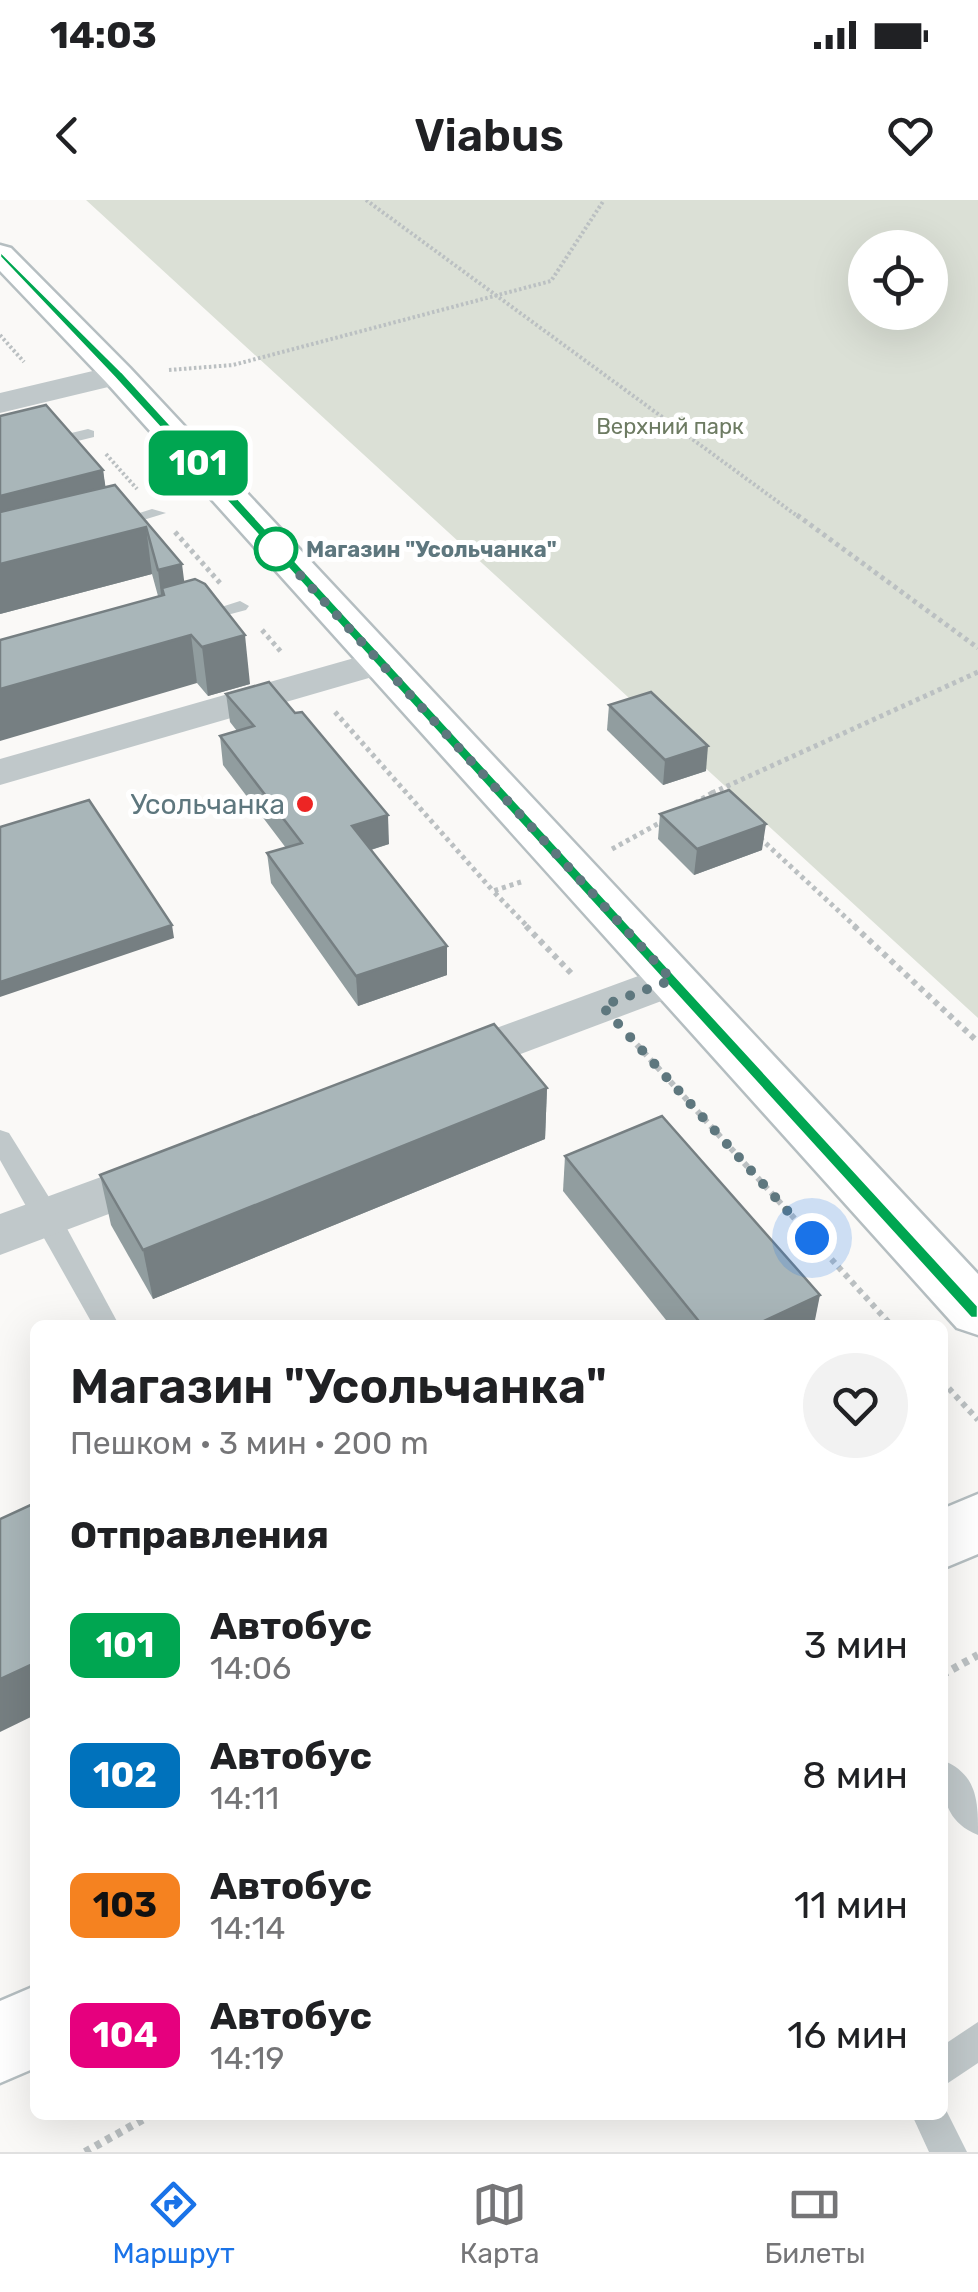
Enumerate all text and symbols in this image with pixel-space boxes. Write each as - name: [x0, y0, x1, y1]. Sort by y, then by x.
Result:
- text: 14:03: [50, 12, 157, 58]
- icon: back: [40, 108, 95, 163]
- icon: heart: [883, 108, 938, 163]
- text: Viabus: [414, 109, 564, 162]
- map controls: [848, 230, 948, 330]
- button: locate: [848, 230, 948, 330]
- park label: Верхний парк: [596, 413, 744, 440]
- line badge: 101: [140, 430, 256, 496]
- text: 101: [169, 442, 227, 484]
- marker: Магазин "Усольчанка": [255, 528, 297, 570]
- place label: Магазин "Усольчанка": [306, 536, 557, 563]
- place label: Усольчанка: [130, 788, 285, 821]
- marker: Усольчанка: [294, 793, 316, 815]
- your location: [787, 1213, 837, 1263]
- button: heart: [803, 1353, 908, 1458]
- text: Магазин "Усольчанка": [70, 1358, 607, 1415]
- text: Пешком · 3 мин · 200 m: [70, 1424, 429, 1462]
- text: Отправления: [70, 1512, 329, 1558]
- text: Автобус: [210, 1603, 372, 1649]
- text: 3 мин: [804, 1622, 908, 1668]
- text: 101: [96, 1624, 154, 1666]
- text: 14:06: [210, 1649, 291, 1687]
- text: Автобус: [210, 1733, 372, 1779]
- text: 8 мин: [802, 1752, 908, 1798]
- text: 102: [93, 1754, 157, 1796]
- text: 14:11: [210, 1779, 279, 1817]
- text: Автобус: [210, 1863, 372, 1909]
- text: 11 мин: [794, 1882, 908, 1928]
- text: 103: [93, 1884, 157, 1926]
- text: 14:14: [210, 1909, 285, 1947]
- text: Автобус: [210, 1993, 372, 2039]
- text: 16 мин: [787, 2012, 908, 2058]
- text: 104: [92, 2014, 158, 2056]
- text: 14:19: [210, 2039, 284, 2077]
- tab: Маршрут: [112, 2177, 235, 2270]
- tab: Карта: [460, 2177, 540, 2270]
- tab: Билеты: [764, 2177, 866, 2270]

